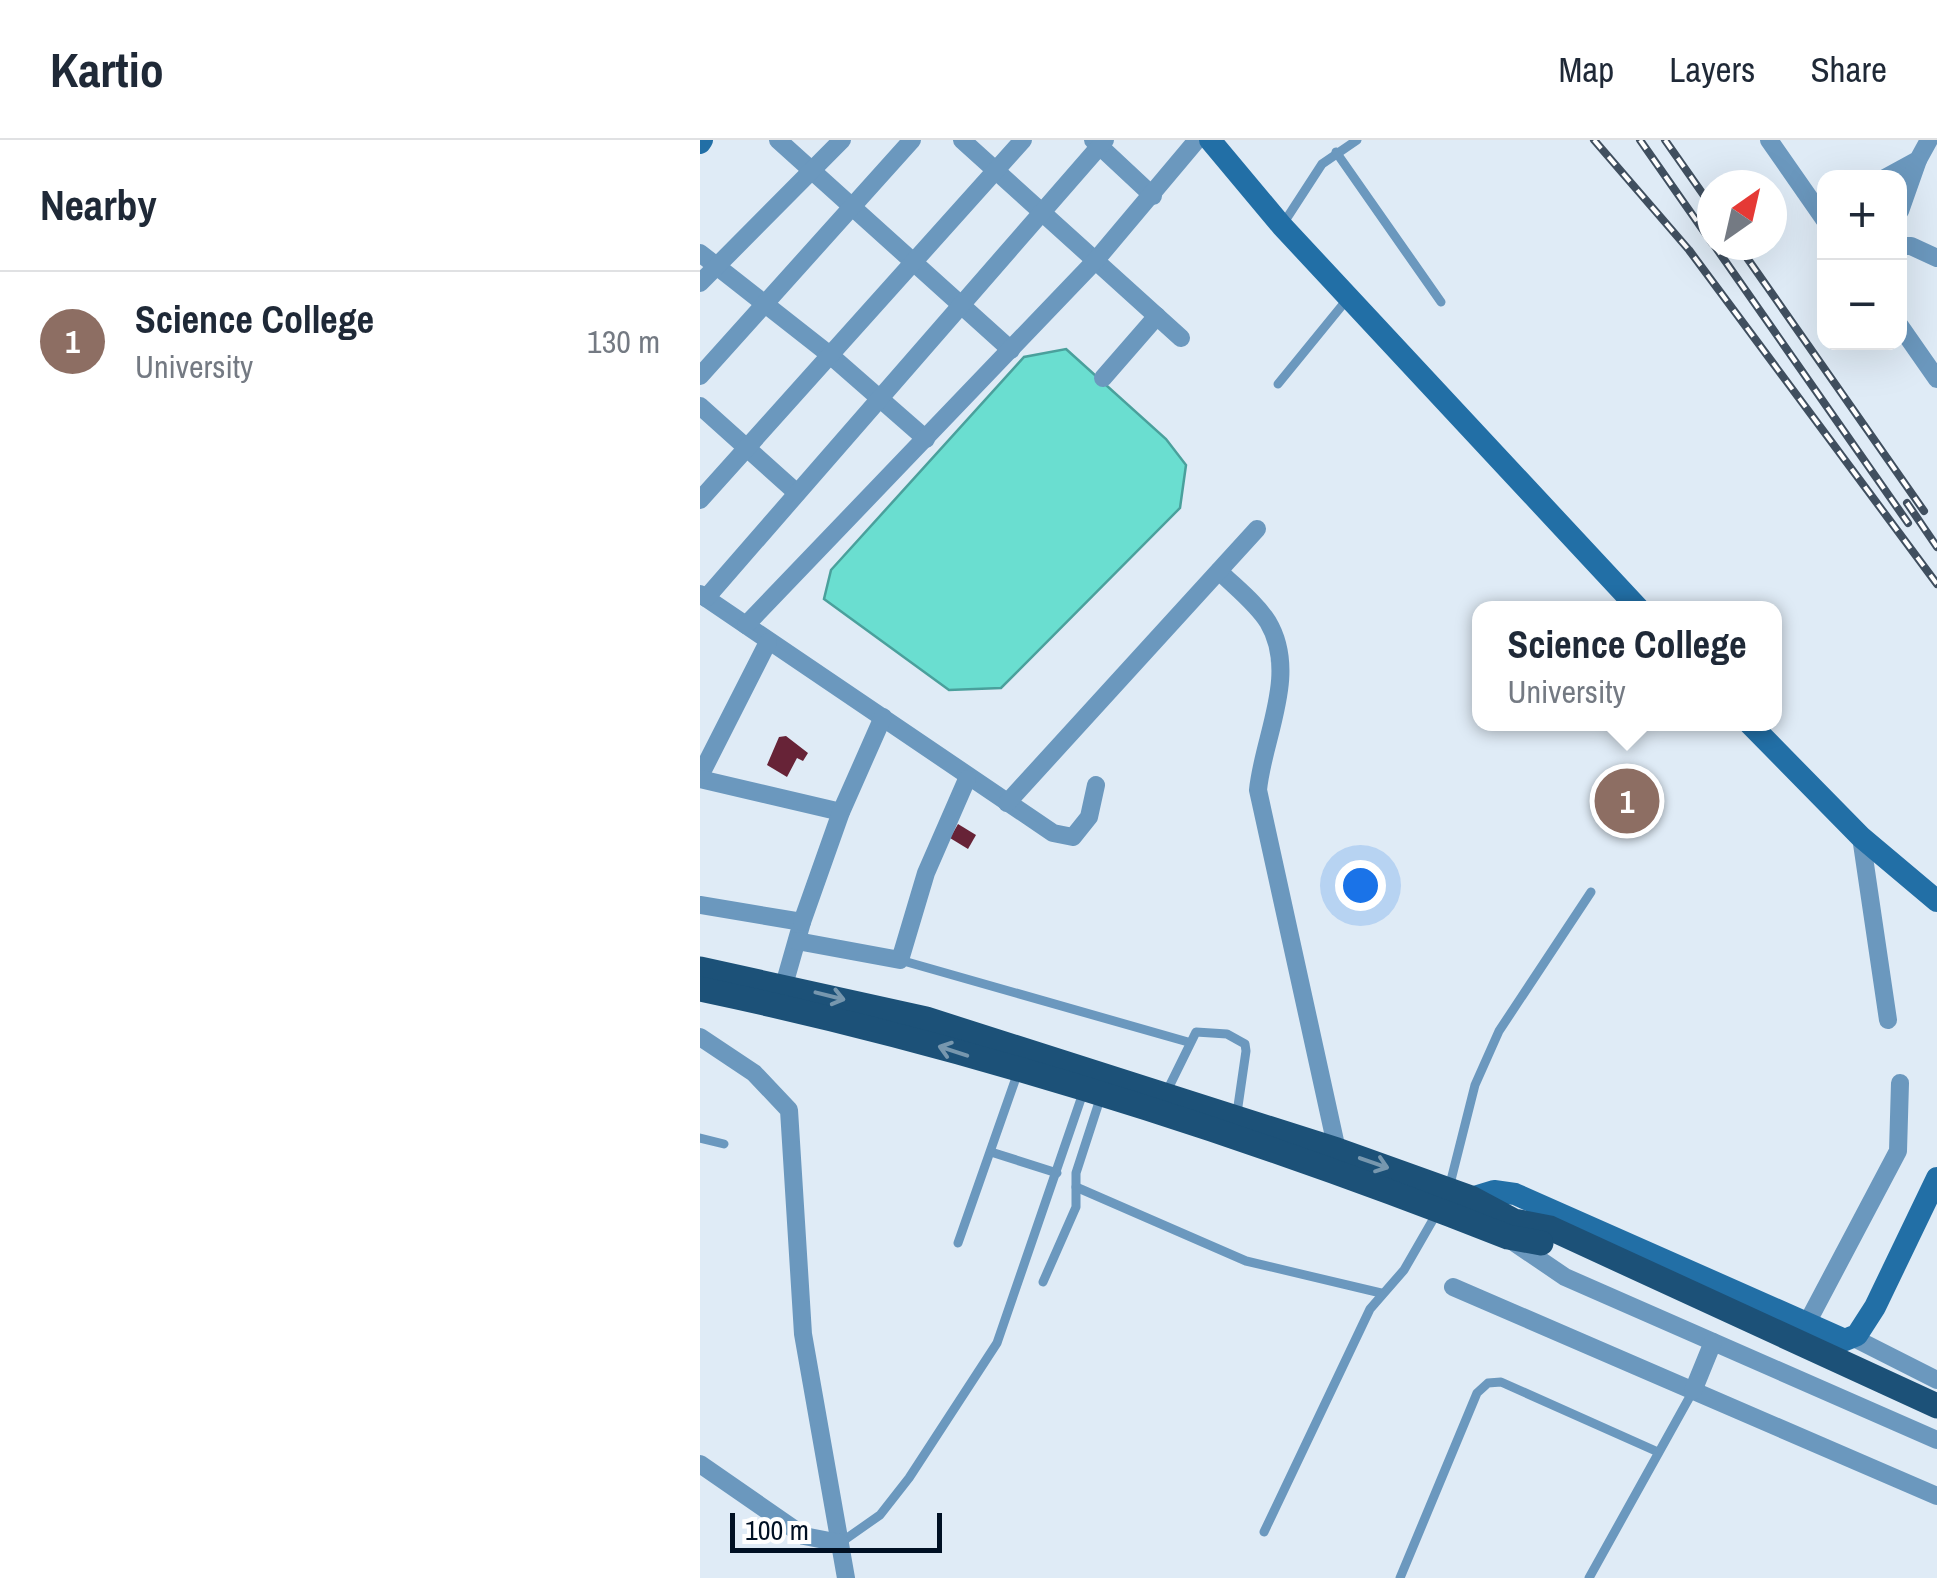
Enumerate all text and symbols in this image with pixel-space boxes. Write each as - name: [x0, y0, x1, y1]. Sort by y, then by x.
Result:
- text: Kartio: [50, 37, 164, 102]
- text: Map: [1558, 46, 1614, 93]
- text: Layers: [1669, 46, 1755, 93]
- text: Share: [1810, 46, 1887, 93]
- north arrow: [1697, 170, 1787, 260]
- map controls: [1817, 170, 1907, 350]
- button: +: [1817, 170, 1907, 260]
- text: Nearby: [40, 177, 157, 233]
- button: −: [1817, 260, 1907, 350]
- text: Science College: [135, 294, 374, 345]
- text: 1: [65, 320, 80, 363]
- text: 130 m: [587, 320, 660, 363]
- text: University: [135, 345, 253, 388]
- popup: [1472, 601, 1782, 731]
- text: Science College: [1507, 619, 1747, 670]
- text: University: [1507, 670, 1626, 713]
- pin: 1: [1594, 764, 1660, 838]
- your location: [1335, 860, 1386, 911]
- one-way arrow: [813, 988, 845, 1006]
- one-way arrow: [937, 1040, 969, 1058]
- one-way arrow: [1358, 1155, 1389, 1173]
- scale bar: [730, 1508, 942, 1552]
- text: 100 m: [745, 1511, 809, 1549]

